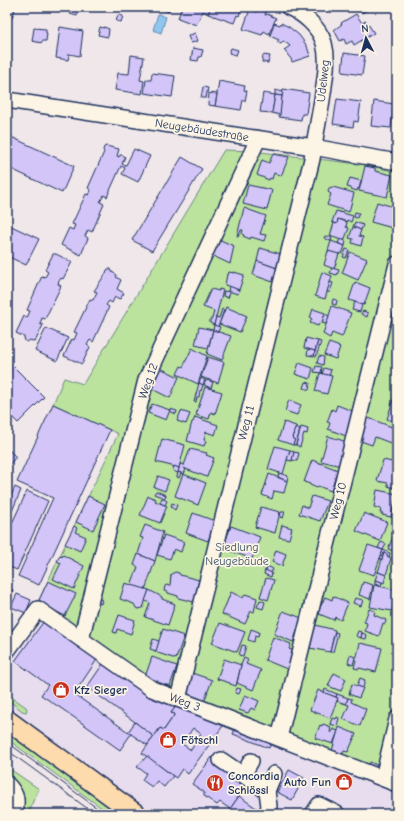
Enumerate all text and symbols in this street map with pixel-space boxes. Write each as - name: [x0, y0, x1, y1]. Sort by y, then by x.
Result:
- north arrow: [346, 18, 386, 58]
- text: N: [361, 22, 369, 35]
- street label: Udelweg: [314, 59, 332, 103]
- street label: Neugebäudestraße: [154, 116, 250, 144]
- street label: Weg 12: [135, 361, 161, 401]
- street label: Weg 11: [235, 404, 257, 442]
- street label: Weg 10: [327, 481, 349, 521]
- park label: Siedlung Neugebäude: [205, 540, 269, 568]
- shop icon: Kfz Sieger: [51, 680, 71, 700]
- place label: Kfz Sieger: [74, 683, 127, 697]
- street label: Weg 3: [168, 690, 202, 714]
- shop icon: Fötschl: [158, 730, 178, 750]
- place label: Fötschl: [181, 733, 218, 747]
- place label: Concordia Schlössl: [228, 769, 280, 797]
- shop icon: Auto Fun: [334, 772, 354, 792]
- restaurant icon: Concordia Schlössl: [205, 773, 225, 793]
- place label: Auto Fun: [284, 775, 331, 789]

